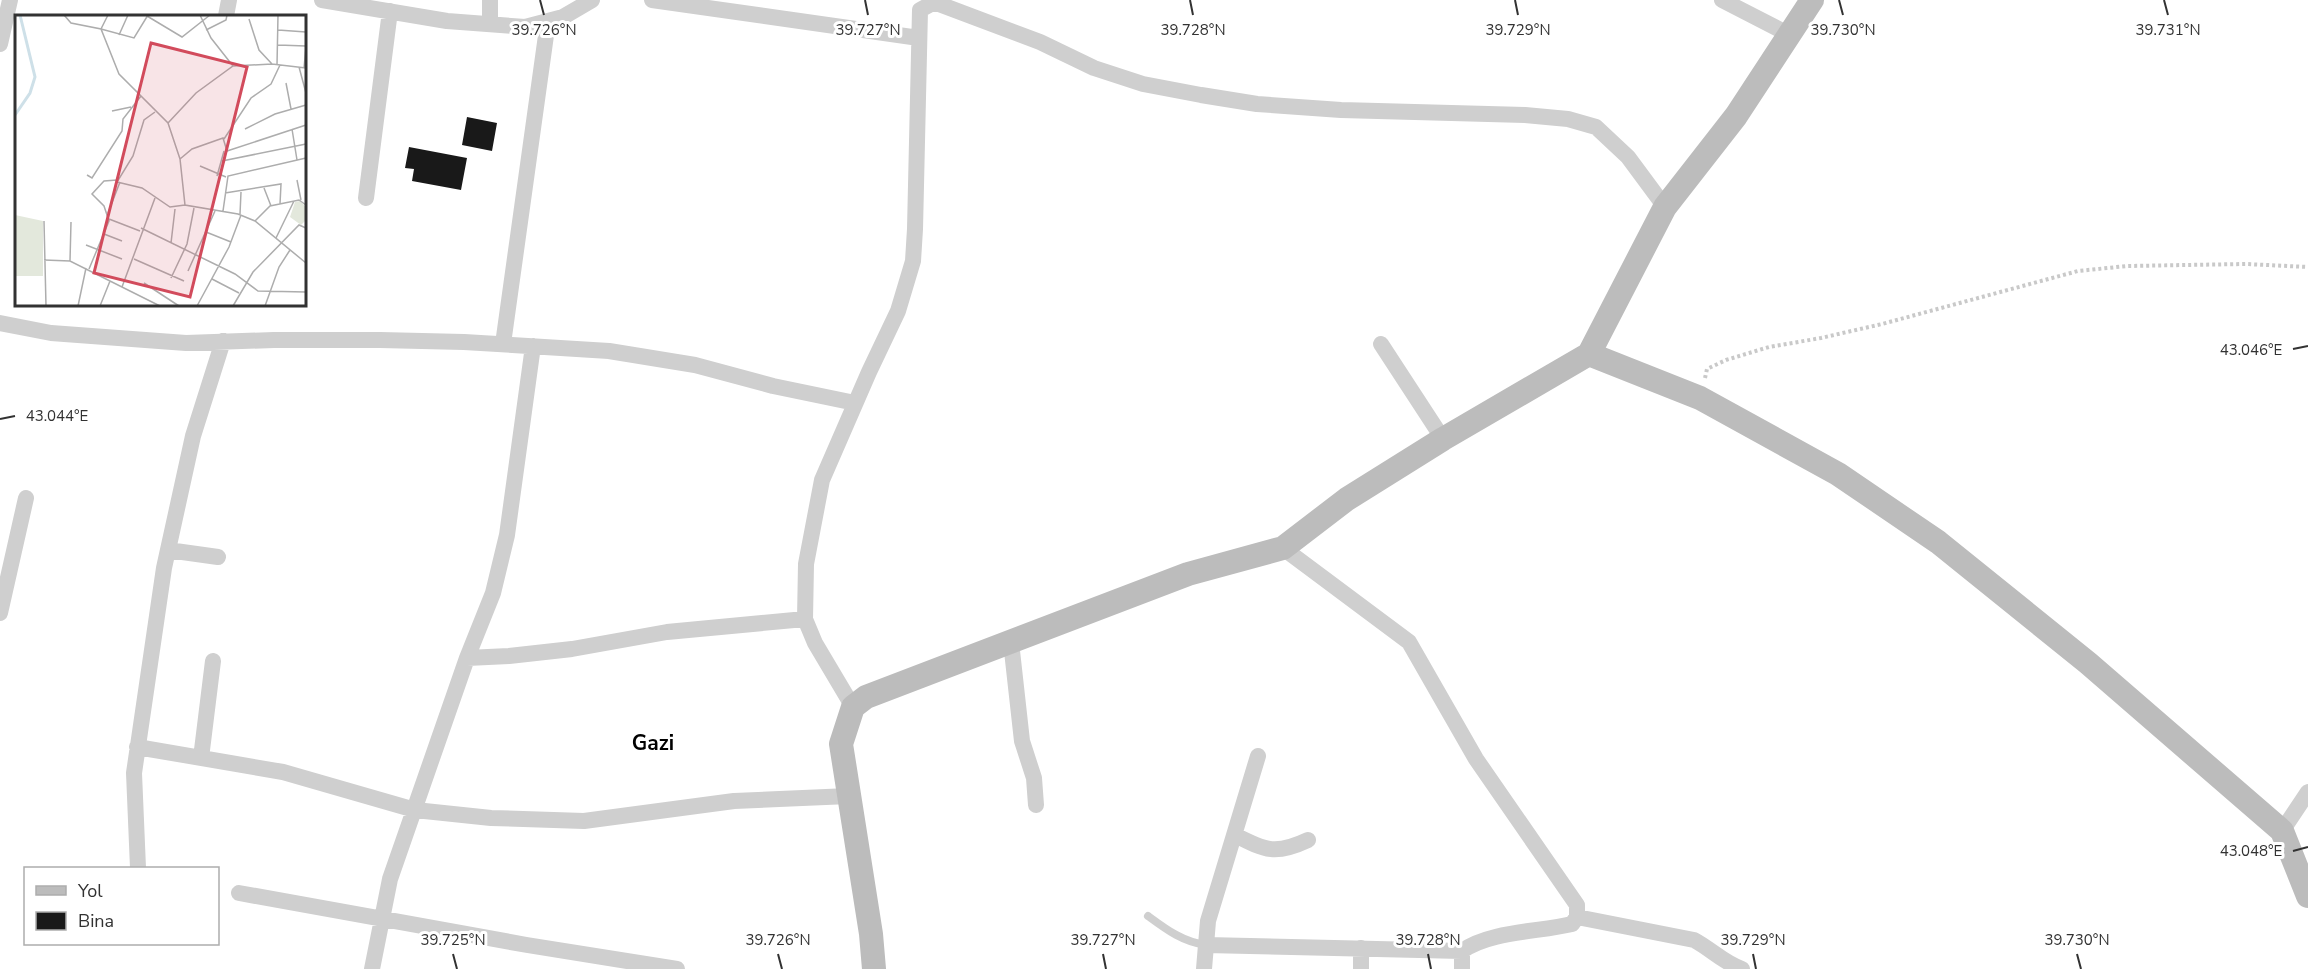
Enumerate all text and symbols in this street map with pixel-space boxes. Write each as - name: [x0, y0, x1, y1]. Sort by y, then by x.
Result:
- inset map: [15, 15, 306, 306]
- text: 39.726°N: [511, 20, 577, 40]
- text: 39.727°N: [835, 20, 901, 40]
- text: 39.728°N: [1160, 20, 1226, 40]
- text: 39.729°N: [1485, 20, 1551, 40]
- text: 39.730°N: [1810, 20, 1876, 40]
- text: 39.731°N: [2135, 20, 2201, 40]
- text: 43.046°E: [2220, 340, 2282, 360]
- text: 43.044°E: [26, 406, 88, 426]
- district label: Gazi: [632, 729, 674, 757]
- text: 43.048°E: [2220, 841, 2282, 861]
- legend: [24, 867, 219, 945]
- text: Yol: [77, 879, 103, 903]
- text: Bina: [78, 909, 114, 933]
- text: 39.725°N: [420, 930, 486, 950]
- text: 39.726°N: [745, 930, 811, 950]
- text: 39.727°N: [1070, 930, 1136, 950]
- text: 39.728°N: [1395, 930, 1461, 950]
- text: 39.729°N: [1720, 930, 1786, 950]
- text: 39.730°N: [2044, 930, 2110, 950]

